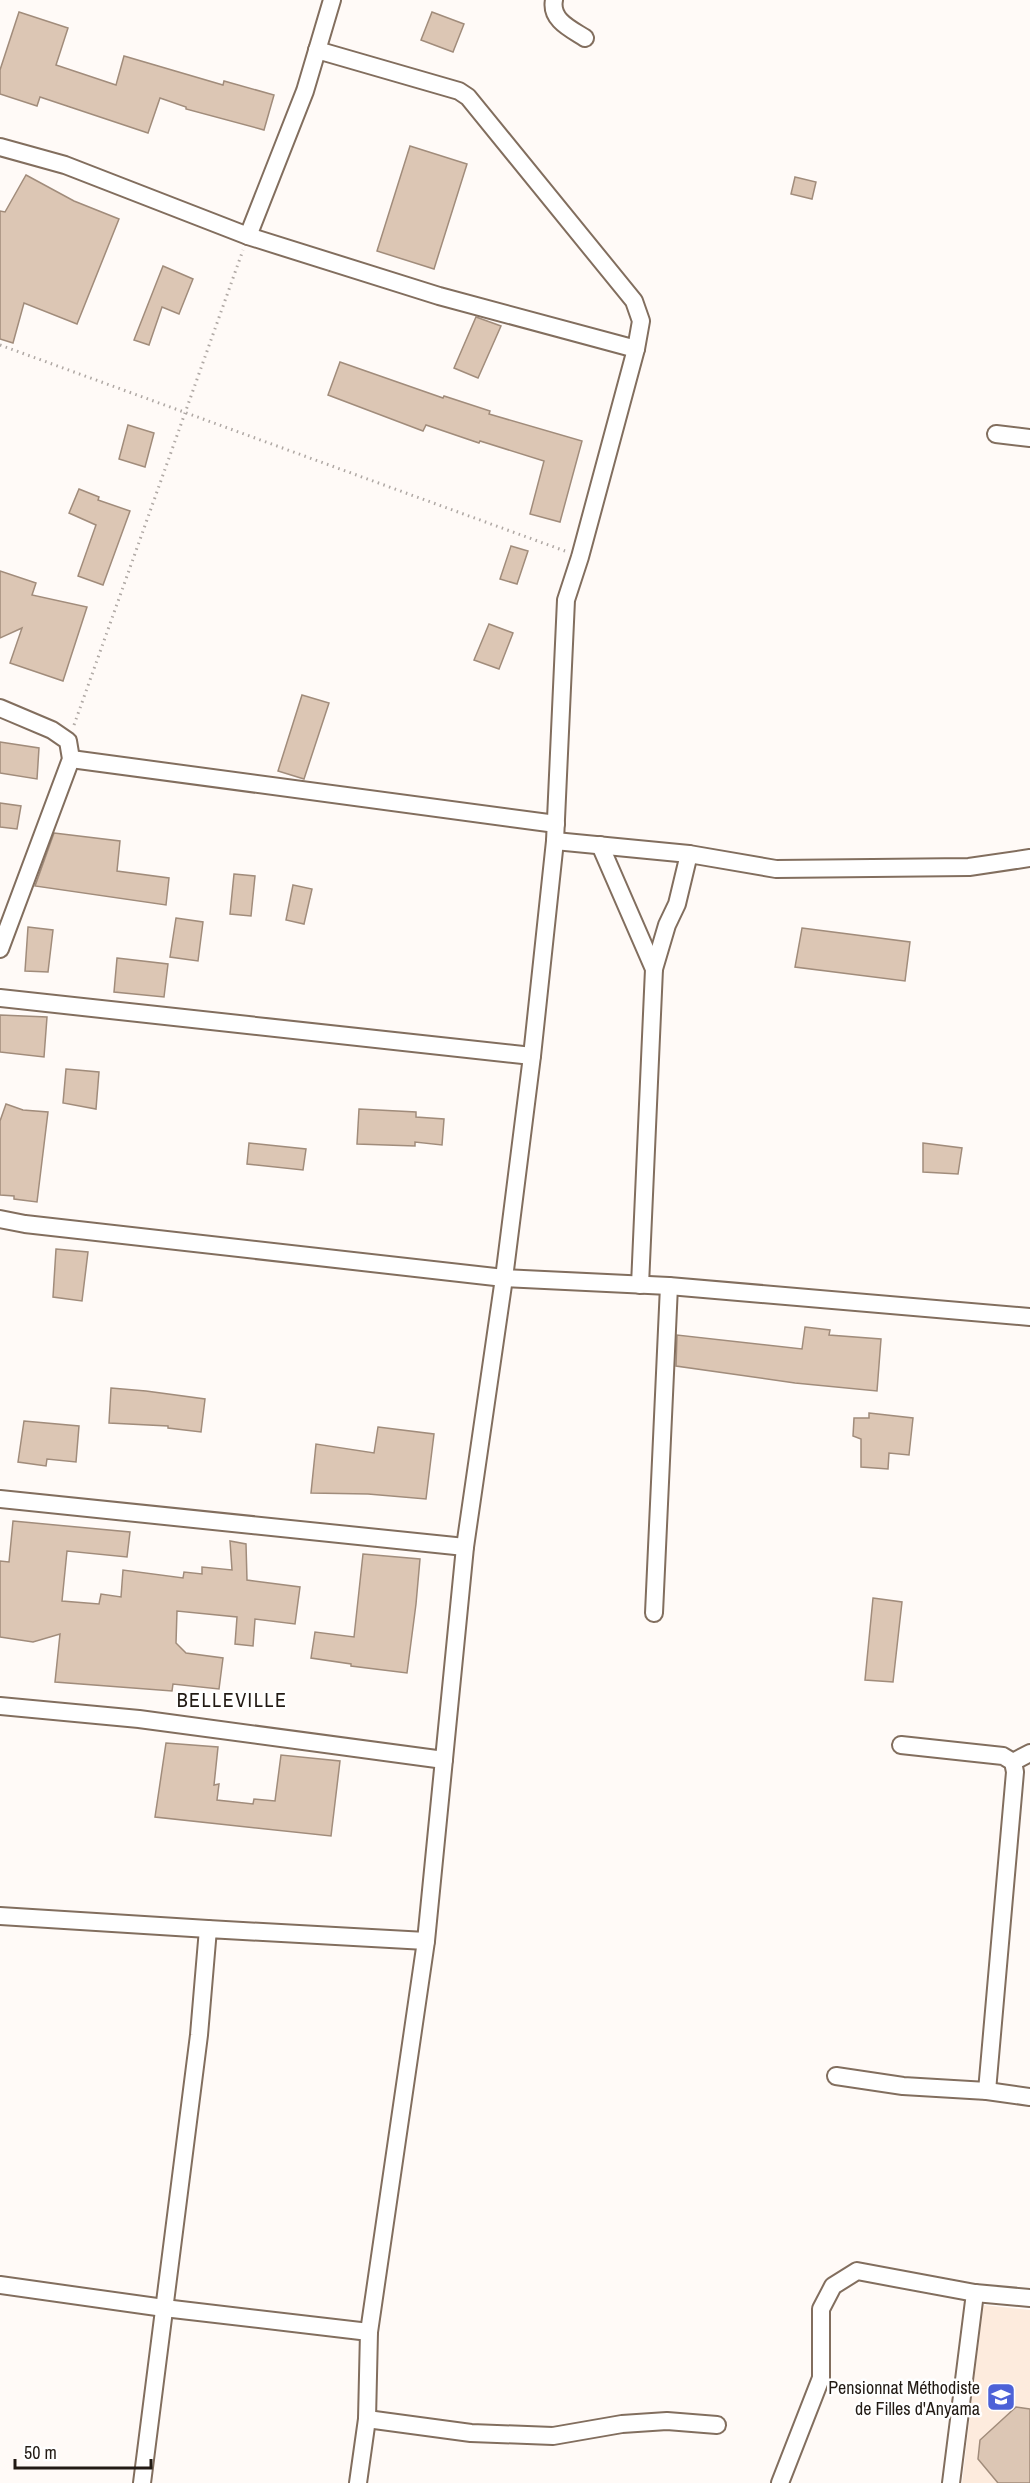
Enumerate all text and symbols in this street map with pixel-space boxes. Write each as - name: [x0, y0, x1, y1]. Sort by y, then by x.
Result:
- district label: BELLEVILLE: [177, 1686, 287, 1713]
- place label: Pensionnat Méthodiste de Filles d'Anyama: [828, 2375, 980, 2421]
- school or university icon: Pensionnat Méthodiste de Filles d'Anyama: [985, 2381, 1017, 2413]
- scale bar: [15, 2432, 152, 2470]
- text: 50 m: [24, 2440, 57, 2465]

